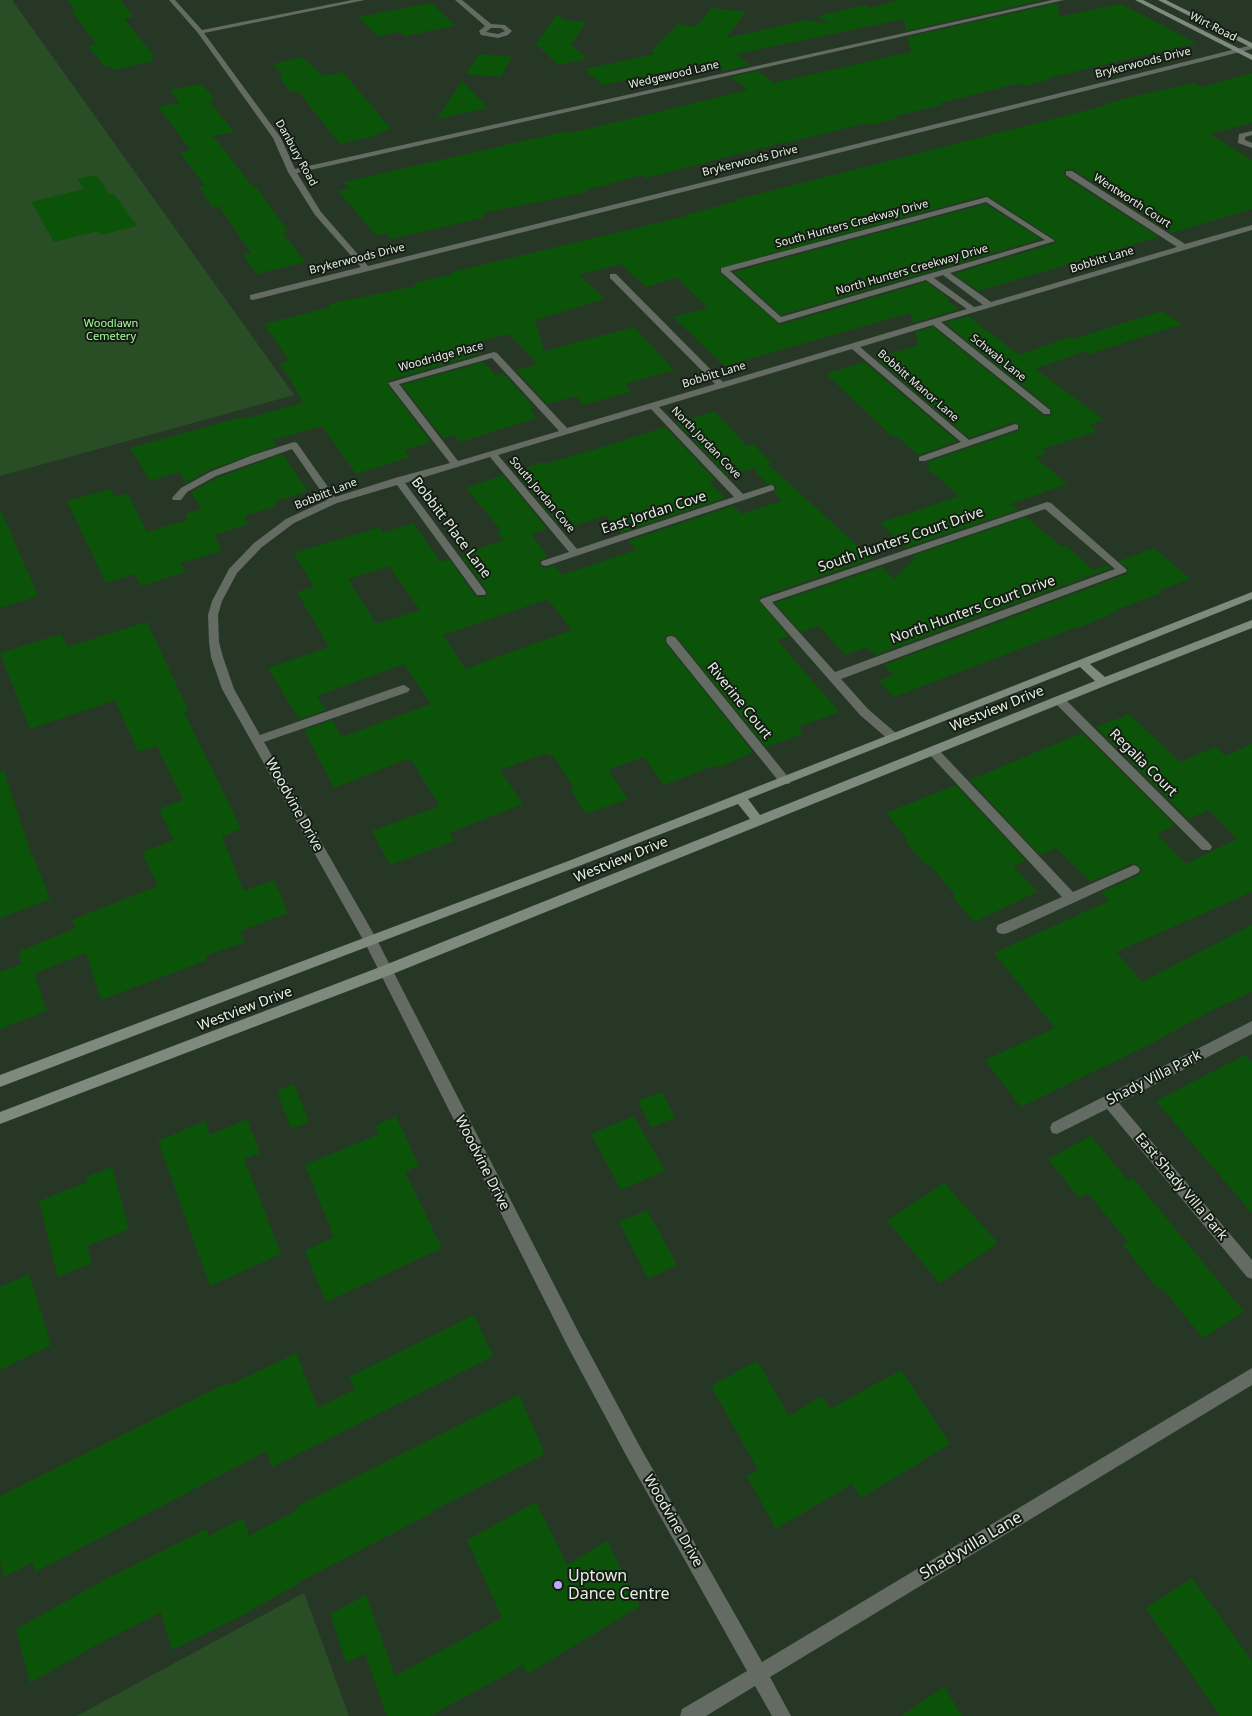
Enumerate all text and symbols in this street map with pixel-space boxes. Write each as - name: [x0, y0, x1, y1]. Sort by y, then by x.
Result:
- street label: Wirt Road: [1187, 10, 1239, 44]
- street label: Brykerwoods Drive: [1094, 45, 1192, 81]
- street label: Wedgewood Lane: [628, 58, 720, 92]
- street label: Danbury Road: [272, 117, 320, 189]
- street label: Brykerwoods Drive: [701, 143, 799, 179]
- street label: Wentworth Court: [1091, 171, 1173, 231]
- street label: South Hunters Creekway Drive: [774, 197, 930, 251]
- street label: Brykerwoods Drive: [308, 241, 406, 277]
- street label: North Hunters Creekway Drive: [834, 242, 990, 298]
- street label: Bobbitt Lane: [1069, 244, 1135, 276]
- park label: Woodlawn Cemetery: [84, 317, 138, 343]
- street label: Schwab Lane: [968, 332, 1028, 384]
- street label: Woodridge Place: [397, 339, 485, 375]
- street label: Bobbitt Manor Lane: [875, 347, 961, 425]
- street label: Bobbitt Lane: [681, 359, 747, 391]
- street label: North Jordan Cove: [668, 404, 744, 482]
- street label: South Jordan Cove: [506, 454, 578, 536]
- street label: Bobbitt Place Lane: [408, 474, 494, 582]
- street label: Bobbitt Lane: [293, 476, 359, 512]
- street label: East Jordan Cove: [599, 488, 709, 538]
- street label: South Hunters Court Drive: [816, 504, 986, 576]
- street label: North Hunters Court Drive: [888, 572, 1058, 648]
- street label: Riverine Court: [703, 659, 775, 743]
- street label: Westview Drive: [947, 682, 1047, 736]
- street label: Regalia Court: [1106, 726, 1180, 800]
- street label: Woodvine Drive: [261, 756, 327, 854]
- street label: Westview Drive: [571, 833, 671, 887]
- street label: Westview Drive: [195, 983, 295, 1035]
- street label: Shady Villa Park: [1104, 1047, 1204, 1109]
- street label: Woodvine Drive: [451, 1113, 513, 1213]
- street label: East Shady Villa Park: [1131, 1130, 1231, 1244]
- street label: Woodvine Drive: [640, 1472, 706, 1570]
- street label: Shadyvilla Lane: [917, 1508, 1025, 1584]
- place label: Uptown Dance Centre: [568, 1566, 670, 1604]
- marker: Uptown Dance Centre: [552, 1579, 564, 1591]

